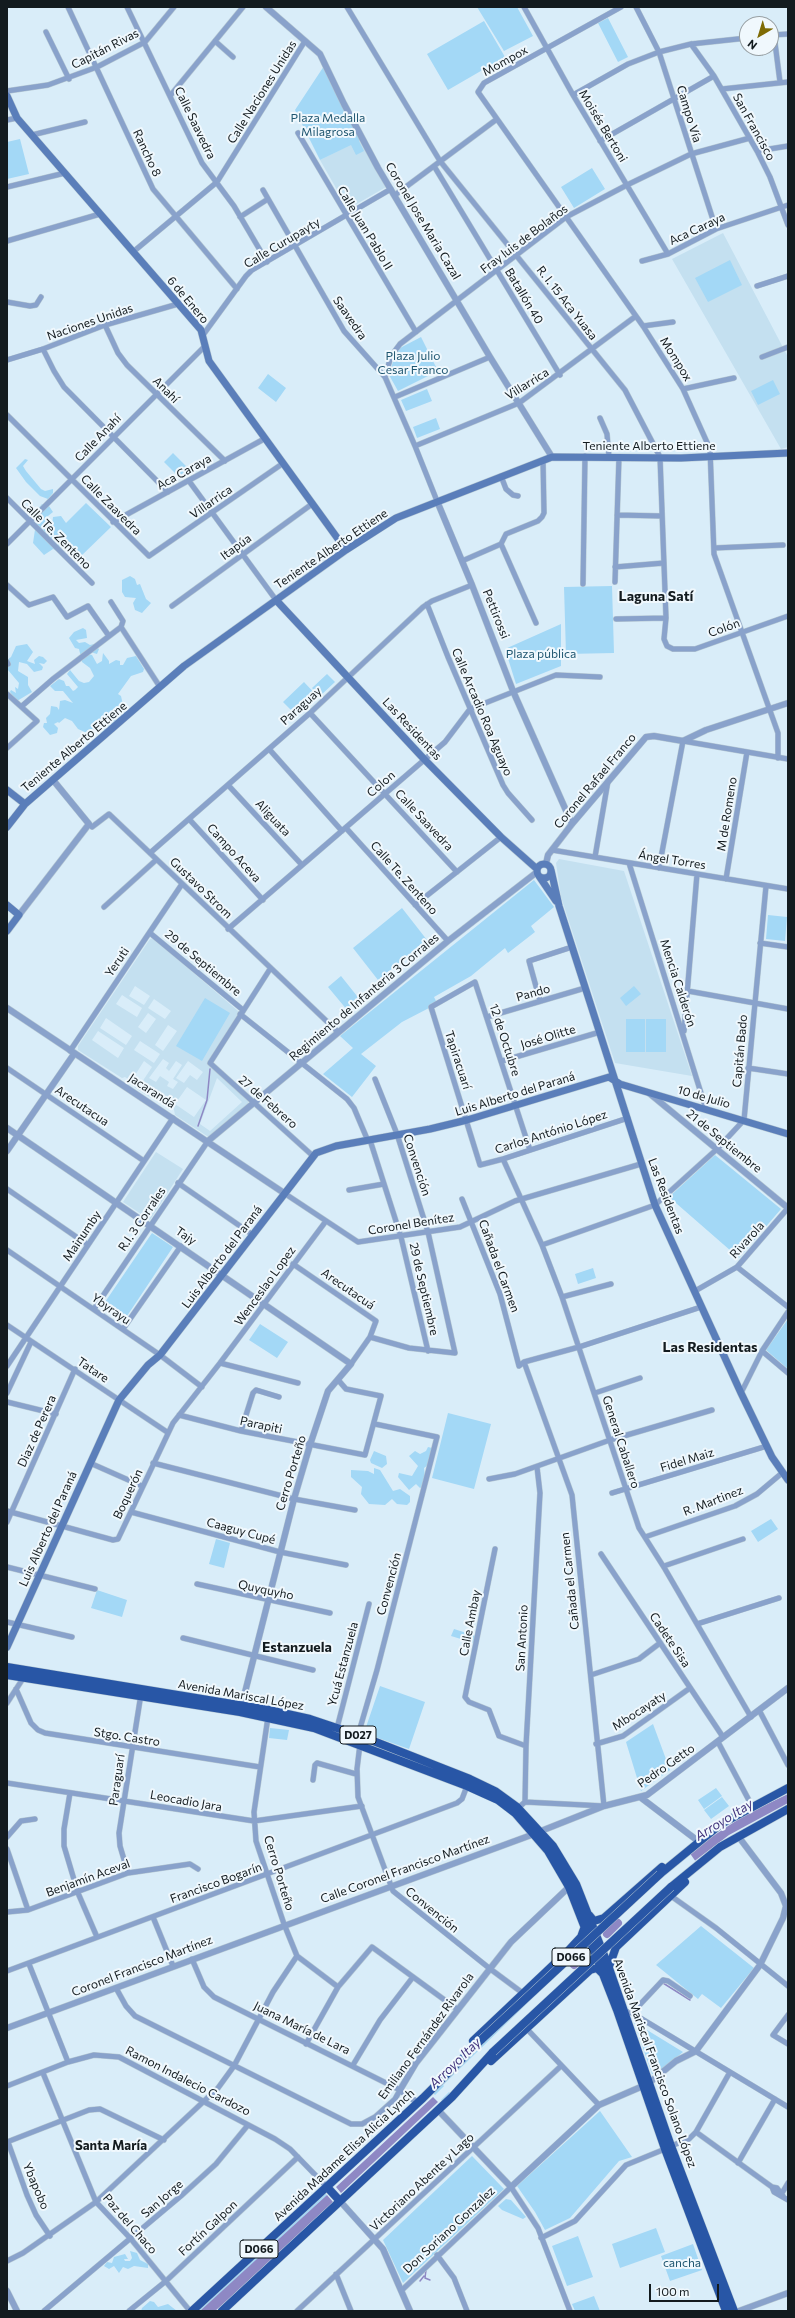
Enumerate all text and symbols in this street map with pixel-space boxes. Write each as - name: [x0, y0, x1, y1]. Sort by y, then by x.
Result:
- north arrow: [739, 16, 779, 56]
- street label: Capitán Rivas: [69, 26, 141, 72]
- text: N: [745, 37, 759, 53]
- street label: Calle Naciones Unidas: [224, 38, 300, 146]
- street label: Mompox: [480, 43, 530, 79]
- street label: Calle Saavedra: [171, 84, 219, 162]
- street label: Campo Vía: [673, 84, 705, 144]
- street label: Moisés Bertoni: [576, 87, 630, 165]
- street label: San Francisco: [730, 91, 778, 163]
- park label: Plaza Medalla Milagrosa: [291, 111, 365, 139]
- street label: Rancho 8: [130, 127, 164, 179]
- street label: Coronel Jose Maria Cazal: [382, 160, 464, 282]
- street label: Calle Juan Pablo II: [334, 184, 396, 272]
- street label: Fray luis de Bolaños: [477, 201, 571, 277]
- street label: Aca Caraya: [667, 210, 727, 248]
- street label: Calle Curupayty: [241, 215, 323, 271]
- street label: R. I. 15 Aca Yuasa: [534, 263, 600, 343]
- street label: Batallón 40: [502, 265, 546, 327]
- street label: 6 de Enero: [164, 273, 212, 327]
- street label: Saavedra: [330, 294, 370, 342]
- street label: Naciones Unidas: [45, 301, 135, 343]
- street label: Mompox: [657, 334, 695, 384]
- park label: Plaza Julio Cesar Franco: [377, 349, 449, 377]
- street label: Villarrica: [503, 365, 551, 403]
- street label: Anahí: [150, 374, 182, 406]
- street label: Calle Anahí: [72, 411, 124, 465]
- street label: Teniente Alberto Ettiene: [582, 439, 716, 453]
- street label: Aca Caraya: [154, 451, 214, 493]
- street label: Calle Zaavedra: [78, 472, 144, 538]
- street label: Villarrica: [187, 482, 235, 522]
- street label: Calle Te. Zenteno: [18, 496, 94, 572]
- street label: Teniente Alberto Ettiene: [272, 506, 390, 592]
- street label: Itapúa: [218, 531, 254, 563]
- street label: Pettirossi: [480, 587, 512, 641]
- district label: Laguna Satí: [619, 588, 693, 604]
- street label: Colón: [706, 616, 742, 640]
- street label: Calle Arcadio Roa Aguayo: [448, 646, 516, 778]
- park label: Plaza pública: [506, 647, 576, 661]
- street label: Paraguay: [277, 684, 325, 728]
- street label: Las Residentas: [379, 695, 445, 763]
- street label: Teniente Alberto Ettiene: [18, 699, 130, 795]
- street label: Coronel Rafael Franco: [551, 730, 639, 832]
- street label: Colon: [364, 768, 398, 800]
- street label: M de Romeno: [714, 776, 740, 852]
- street label: Calle Saavedra: [392, 786, 456, 854]
- street label: Aliguata: [252, 797, 294, 839]
- street label: Campo Aceva: [204, 821, 264, 885]
- street label: Calle Te. Zenteno: [367, 838, 441, 918]
- street label: Ángel Torres: [637, 848, 707, 872]
- street label: Gustavo Strom: [167, 855, 235, 921]
- street label: 29 de Septiembre: [162, 927, 244, 999]
- street label: Regimiento de Infanteria 3 Corrales: [286, 930, 442, 1064]
- street label: Mencia Calderón: [657, 937, 699, 1029]
- street label: Yeruti: [102, 944, 132, 980]
- street label: Pando: [514, 981, 552, 1005]
- street label: 12 de Octubre: [487, 1002, 523, 1078]
- street label: Capitán Bado: [730, 1014, 750, 1088]
- street label: José Olitte: [519, 1022, 577, 1052]
- street label: Tapiracuarí: [442, 1029, 474, 1091]
- street label: Luis Alberto del Paraná: [453, 1069, 577, 1119]
- street label: Jacarandá: [126, 1071, 178, 1111]
- street label: 27 de Febrero: [236, 1072, 300, 1132]
- street label: Arecutacua: [52, 1083, 112, 1129]
- street label: 10 de Julio: [676, 1083, 732, 1111]
- street label: 21 de Septiembre: [683, 1106, 765, 1176]
- street label: Carlos António López: [493, 1107, 609, 1157]
- street label: Convención: [400, 1132, 434, 1198]
- street label: Las Residentas: [645, 1156, 687, 1236]
- street label: R.I. 3 Corrales: [115, 1184, 169, 1254]
- street label: Luis Alberto del Paraná: [179, 1203, 265, 1311]
- street label: Mainumby: [60, 1208, 104, 1264]
- street label: Coronel Benítez: [367, 1210, 455, 1238]
- street label: Cañada el Carmen: [476, 1218, 522, 1314]
- street label: Rivarola: [727, 1219, 767, 1261]
- street label: Tajy: [173, 1224, 199, 1248]
- street label: 29 de Septiembre: [406, 1241, 442, 1337]
- street label: Wenceslao Lopez: [231, 1244, 299, 1328]
- street label: Arecutacuá: [319, 1265, 377, 1313]
- street label: Ybyrayu: [89, 1290, 133, 1328]
- district label: Las Residentas: [662, 1339, 758, 1355]
- street label: Tatare: [74, 1354, 112, 1386]
- street label: Diaz de Perera: [15, 1393, 59, 1469]
- street label: General Caballero: [599, 1394, 643, 1490]
- street label: Parapiti: [239, 1413, 283, 1437]
- street label: Cerro Porteño: [273, 1434, 309, 1512]
- street label: Fidel Maiz: [658, 1445, 716, 1475]
- street label: Boquerón: [110, 1467, 146, 1521]
- street label: Luis Alberto del Paraná: [16, 1469, 80, 1589]
- street label: R. Martinez: [681, 1483, 745, 1519]
- street label: Caaguy Cupé: [205, 1515, 277, 1547]
- street label: Cañada el Carmen: [558, 1532, 582, 1630]
- street label: Convención: [374, 1551, 404, 1617]
- street label: Quyquyho: [237, 1577, 295, 1603]
- street label: Calle Ambay: [457, 1589, 483, 1657]
- street label: San Antonio: [513, 1604, 531, 1672]
- street label: Cadete Sisa: [646, 1610, 694, 1670]
- street label: Ycuá Estanzuela: [325, 1620, 361, 1708]
- district label: Estanzuela: [262, 1639, 332, 1655]
- street label: Avenida Mariscal López: [177, 1677, 305, 1713]
- street label: Mbocayaty: [609, 1688, 669, 1734]
- street label: Stgo. Castro: [93, 1725, 161, 1749]
- road number: D027: [340, 1726, 376, 1744]
- street label: Pedro Getto: [635, 1741, 697, 1791]
- street label: Paraguarí: [106, 1753, 128, 1807]
- street label: Leocadio Jara: [149, 1788, 223, 1814]
- water label: Arroyo Itay: [692, 1796, 756, 1844]
- street label: Calle Coronel Francisco Martínez: [318, 1832, 492, 1906]
- street label: Cerro Porteño: [261, 1834, 297, 1912]
- street label: Benjamín Aceval: [44, 1856, 132, 1900]
- street label: Francisco Bogarín: [168, 1860, 264, 1906]
- street label: Convención: [402, 1884, 462, 1936]
- street label: Coronel Francisco Martínez: [70, 1932, 214, 2000]
- road number: D066: [552, 1948, 590, 1966]
- street label: Avenida Mariscal Francisco Solano López: [610, 1956, 700, 2170]
- street label: Emiliano Fernández Rivarola: [375, 1970, 477, 2102]
- street label: Juana María de Lara: [251, 1998, 353, 2058]
- water label: Arroyo Itay: [426, 2035, 484, 2091]
- street label: Ramon Indalecio Cardozo: [123, 2043, 253, 2119]
- street label: Avenida Madame Elisa Alicia Lynch: [271, 2086, 417, 2224]
- street label: Victoriano Abente y Lago: [367, 2130, 477, 2234]
- district label: Santa María: [75, 2138, 147, 2154]
- street label: Ybapobo: [20, 2160, 52, 2212]
- street label: San Jorge: [138, 2177, 186, 2221]
- street label: Don Soriano Gonzalez: [400, 2184, 498, 2276]
- street label: Paz del Chaco: [100, 2191, 160, 2257]
- street label: Fortín Galpon: [176, 2197, 240, 2259]
- road number: D066: [240, 2240, 278, 2258]
- park label: cancha: [663, 2256, 701, 2270]
- scale bar: [651, 2276, 721, 2302]
- text: 100 m: [656, 2284, 690, 2298]

